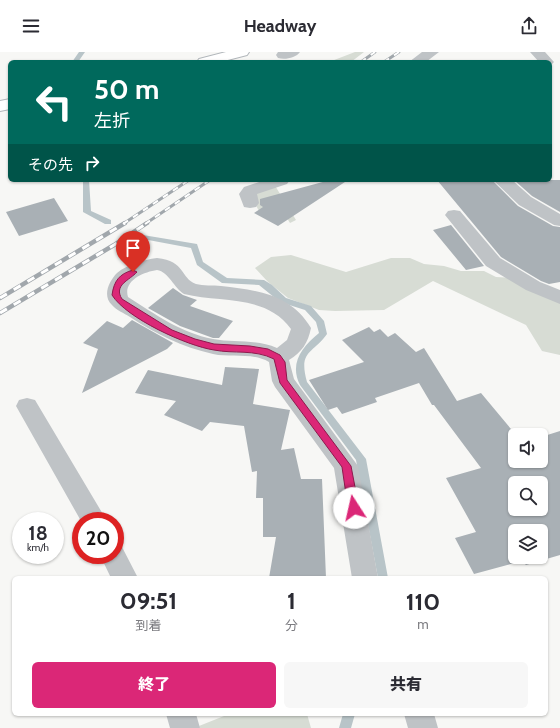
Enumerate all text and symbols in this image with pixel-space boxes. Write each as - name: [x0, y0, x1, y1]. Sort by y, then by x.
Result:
- icon: menu: [20, 15, 42, 37]
- text: Headway: [244, 15, 316, 37]
- icon: share: [518, 15, 540, 37]
- text: 50 m: [94, 72, 159, 106]
- icon: left: [28, 76, 80, 128]
- text: 左折: [94, 110, 130, 132]
- icon: right: [81, 152, 103, 174]
- text: その先: [28, 156, 73, 174]
- pin: [116, 231, 150, 272]
- icon: arrive: [122, 237, 144, 259]
- map controls: [508, 428, 548, 564]
- button: sound: [508, 428, 548, 468]
- button: search: [508, 476, 548, 516]
- position arrow: [333, 487, 375, 529]
- speed limit sign: 20: [72, 512, 124, 564]
- text: 18: [28, 521, 48, 545]
- button: layers: [508, 524, 548, 564]
- text: km/h: [27, 541, 49, 554]
- text: 09:51: [120, 586, 177, 615]
- text: 1: [287, 586, 296, 615]
- text: 110: [406, 587, 440, 616]
- text: m: [417, 616, 429, 632]
- text: 到着: [135, 617, 161, 633]
- text: 分: [285, 617, 298, 633]
- button: 終了: [32, 662, 276, 708]
- button: 共有: [284, 662, 528, 708]

